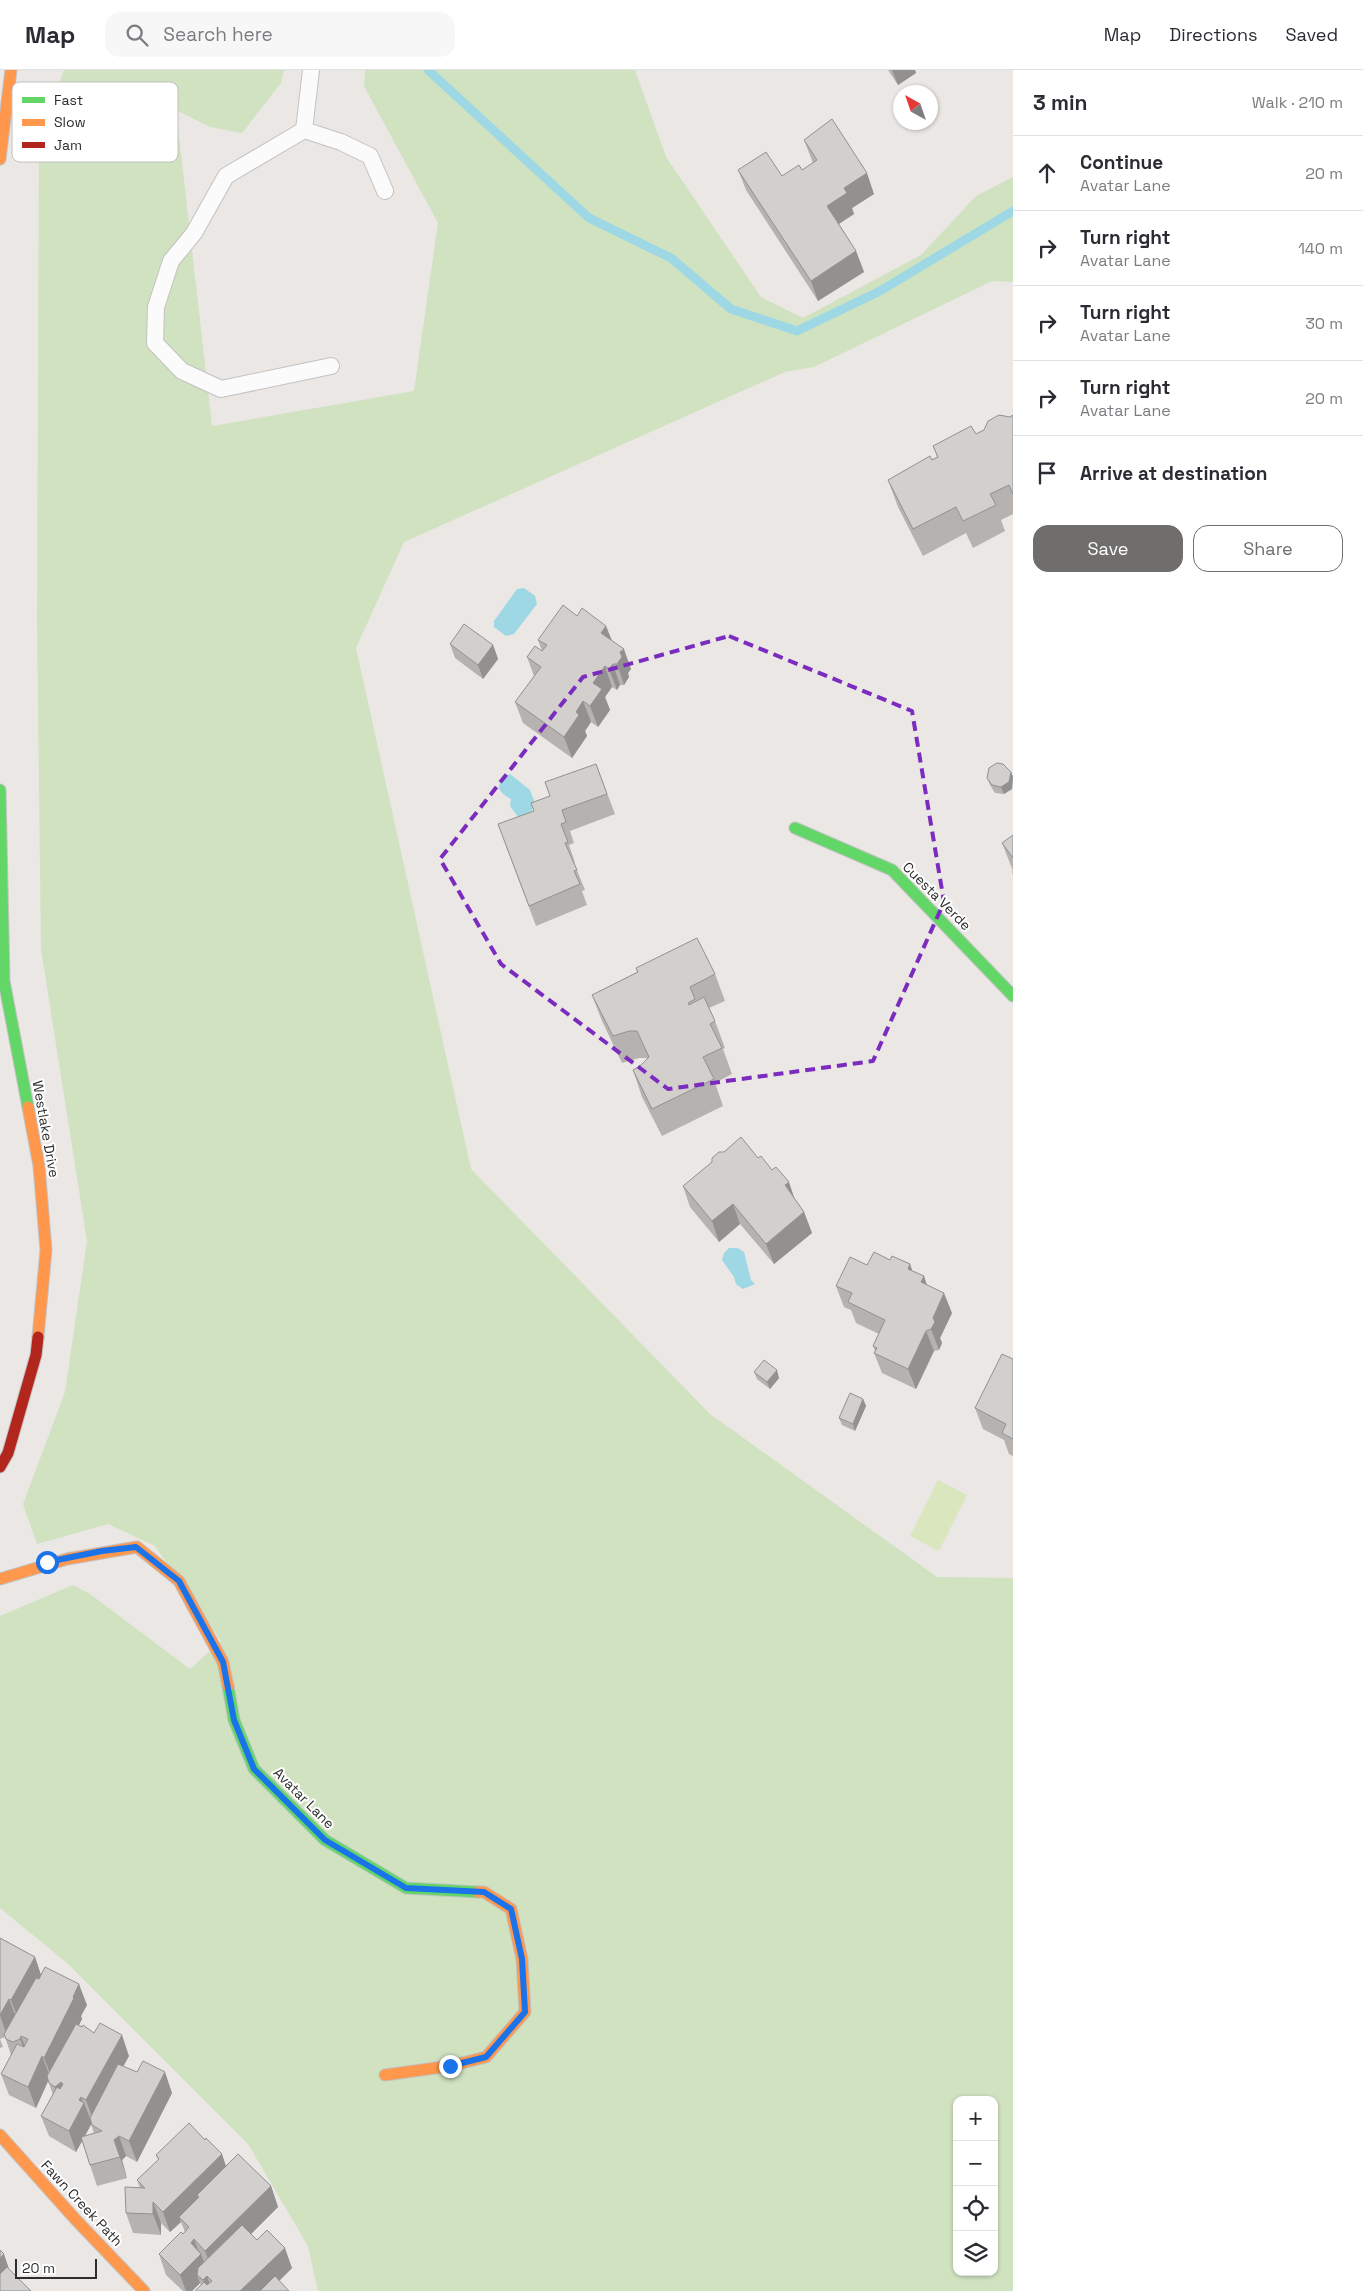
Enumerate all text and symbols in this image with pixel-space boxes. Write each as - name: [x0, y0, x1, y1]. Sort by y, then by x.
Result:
- search box: [105, 12, 455, 57]
- text: Map: [25, 19, 75, 50]
- icon: search: [123, 21, 151, 49]
- text: Search here: [163, 22, 273, 47]
- text: Map: [1104, 23, 1141, 46]
- text: Directions: [1169, 23, 1258, 46]
- text: Saved: [1286, 23, 1338, 46]
- legend: [12, 82, 178, 162]
- north arrow: [893, 85, 938, 130]
- text: 3 min: [1033, 89, 1088, 116]
- text: Fast: [54, 91, 83, 109]
- text: Walk · 210 m: [1252, 92, 1343, 113]
- text: Slow: [54, 113, 86, 131]
- text: Jam: [54, 136, 82, 154]
- text: Continue: [1080, 150, 1163, 175]
- icon: ahead: [1033, 159, 1061, 187]
- text: 20 m: [1305, 163, 1343, 184]
- text: Avatar Lane: [1080, 175, 1171, 196]
- text: Turn right: [1080, 225, 1170, 250]
- icon: right: [1033, 234, 1061, 262]
- text: 140 m: [1298, 238, 1343, 259]
- text: Avatar Lane: [1080, 250, 1171, 271]
- text: Turn right: [1080, 300, 1170, 325]
- icon: right: [1033, 309, 1061, 337]
- text: 30 m: [1305, 313, 1343, 334]
- text: Avatar Lane: [1080, 325, 1171, 346]
- text: Turn right: [1080, 375, 1170, 400]
- icon: right: [1033, 384, 1061, 412]
- text: 20 m: [1305, 388, 1343, 409]
- text: Avatar Lane: [1080, 400, 1171, 421]
- icon: arrive: [1033, 459, 1061, 487]
- text: Arrive at destination: [1080, 461, 1268, 486]
- button: Save: [1033, 525, 1183, 572]
- button: Share: [1193, 525, 1343, 572]
- street label: Cuesta Verde: [899, 858, 975, 934]
- street label: Westlake Drive: [29, 1079, 63, 1179]
- route start: [36, 1551, 59, 1574]
- street label: Avatar Lane: [270, 1764, 338, 1832]
- route end: [439, 2055, 462, 2078]
- map controls: [953, 2096, 998, 2276]
- button: +: [953, 2096, 998, 2141]
- button: −: [953, 2141, 998, 2186]
- street label: Fawn Creek Path: [37, 2156, 127, 2250]
- button: locate: [953, 2186, 998, 2231]
- button: layers: [953, 2231, 998, 2276]
- scale bar: [15, 2256, 98, 2279]
- text: 20 m: [22, 2259, 55, 2277]

